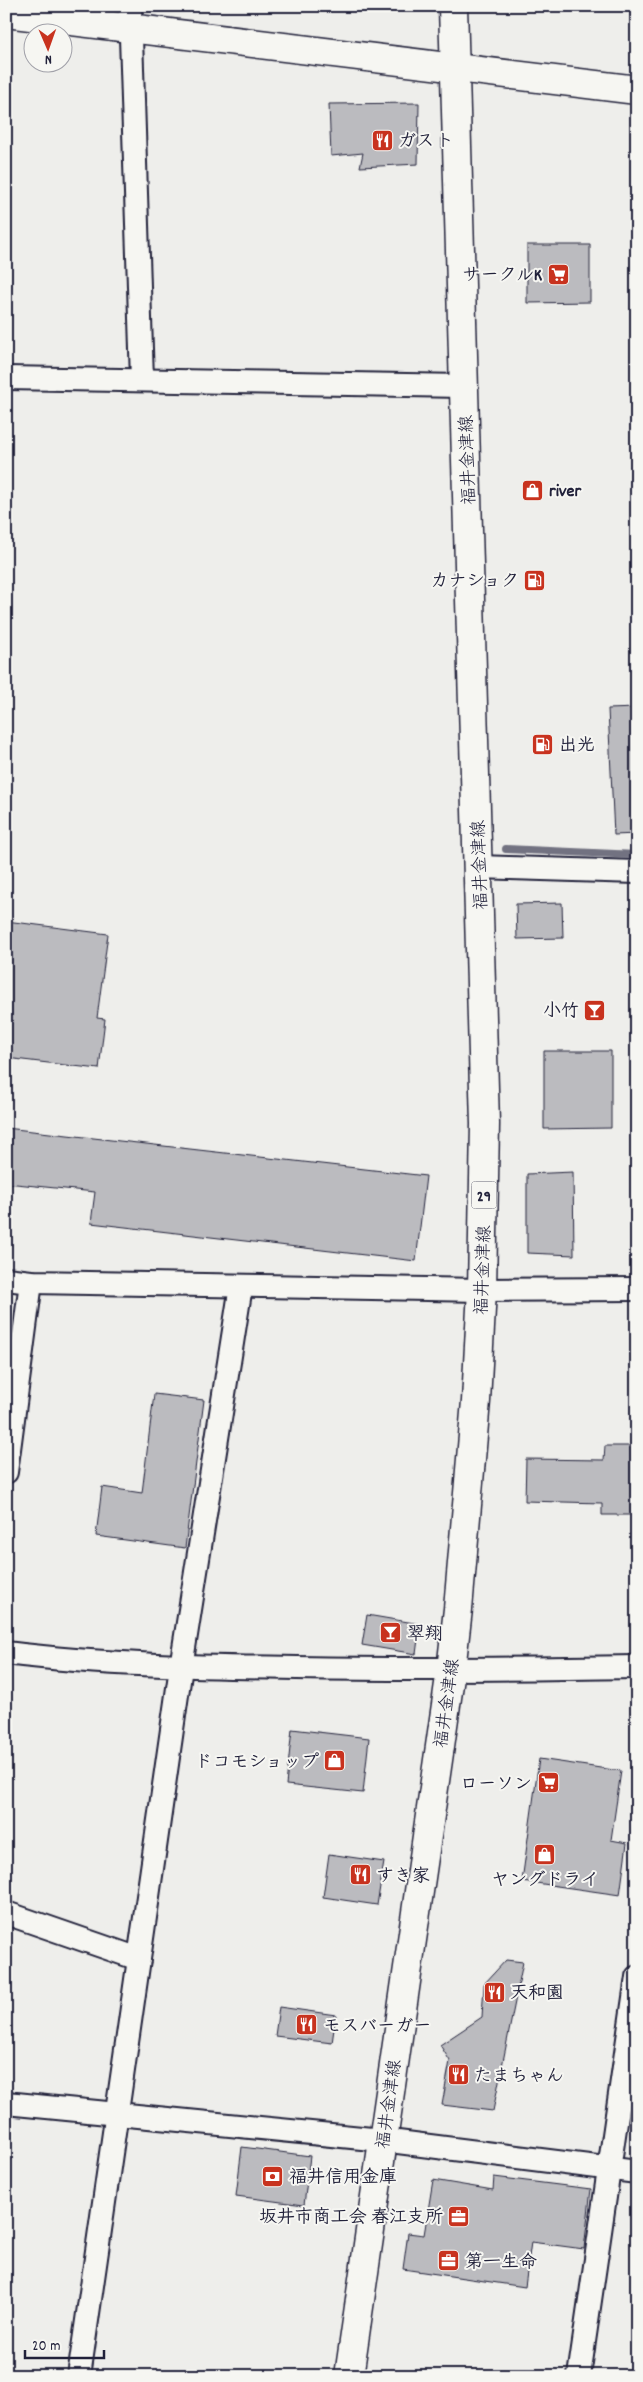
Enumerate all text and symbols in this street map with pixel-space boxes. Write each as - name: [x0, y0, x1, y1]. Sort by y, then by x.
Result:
- north arrow: [22, 22, 72, 72]
- text: N: [44, 49, 52, 69]
- restaurant icon: ガスト: [370, 128, 394, 152]
- place label: ガスト: [398, 130, 454, 155]
- supermarket icon: サークルK: [546, 262, 570, 286]
- place label: サークルK: [462, 264, 543, 289]
- street label: 福井金津線: [455, 415, 484, 505]
- shop icon: river: [521, 478, 545, 502]
- place label: river: [549, 480, 581, 505]
- fuel station icon: カナショク: [523, 568, 547, 592]
- place label: カナショク: [430, 570, 519, 595]
- fuel station icon: 出光: [531, 732, 555, 756]
- place label: 出光: [559, 734, 595, 759]
- street label: 福井金津線: [467, 820, 496, 910]
- bar icon: 小竹: [583, 998, 607, 1022]
- place label: 小竹: [543, 1000, 579, 1025]
- road number: 29: [472, 1182, 496, 1208]
- street label: 福井金津線: [470, 1225, 499, 1315]
- bar icon: 翠翔: [379, 1621, 403, 1645]
- place label: 翠翔: [407, 1623, 443, 1648]
- street label: 福井金津線: [430, 1657, 467, 1750]
- shop icon: ドコモショップ: [323, 1749, 347, 1773]
- place label: ドコモショップ: [194, 1751, 319, 1776]
- supermarket icon: ローソン: [536, 1771, 560, 1795]
- place label: ローソン: [460, 1773, 532, 1798]
- shop icon: ヤングドライ: [533, 1842, 557, 1866]
- restaurant icon: すき家: [348, 1863, 372, 1887]
- place label: すき家: [376, 1865, 430, 1890]
- place label: ヤングドライ: [491, 1869, 599, 1894]
- restaurant icon: 天和園: [482, 1980, 506, 2004]
- place label: 天和園: [510, 1982, 564, 2007]
- restaurant icon: モスバーガー: [295, 2013, 319, 2037]
- place label: モスバーガー: [323, 2015, 431, 2040]
- street label: 福井金津線: [372, 2058, 409, 2151]
- restaurant icon: たまちゃん: [446, 2063, 470, 2087]
- place label: たまちゃん: [474, 2065, 564, 2090]
- bank icon: 福井信用金庫: [261, 2164, 285, 2188]
- place label: 福井信用金庫: [289, 2166, 397, 2191]
- office icon: 坂井市商工会 春江支所: [447, 2204, 471, 2228]
- place label: 坂井市商工会 春江支所: [259, 2206, 443, 2231]
- office icon: 第一生命: [437, 2249, 461, 2273]
- place label: 第一生命: [465, 2251, 537, 2276]
- scale bar: [25, 2327, 104, 2359]
- text: 20 m: [32, 2336, 60, 2358]

